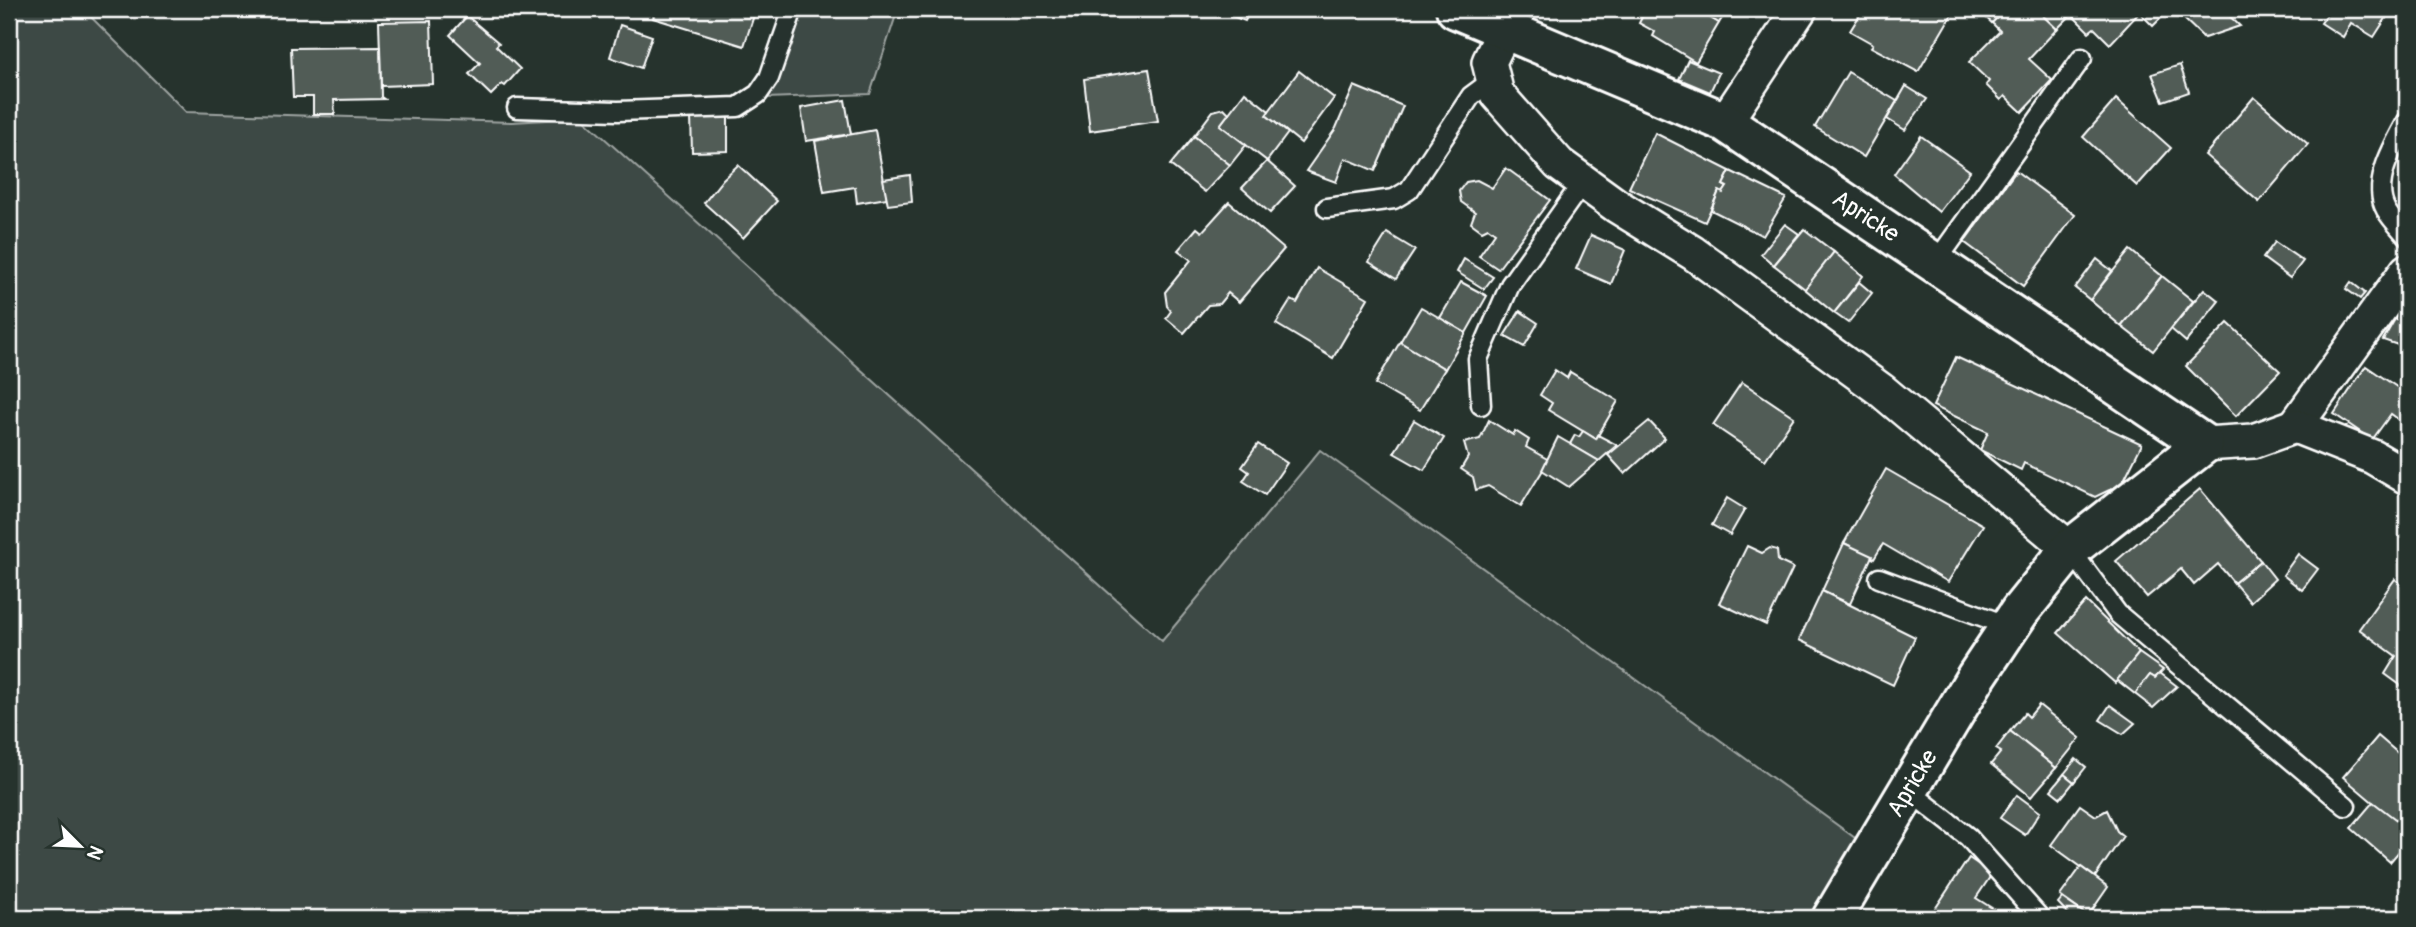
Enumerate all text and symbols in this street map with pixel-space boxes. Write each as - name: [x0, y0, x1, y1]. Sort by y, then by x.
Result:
- street label: Apricke: [1827, 184, 1905, 249]
- street label: Apricke: [1881, 744, 1944, 822]
- north arrow: [46, 811, 116, 881]
- text: N: [81, 842, 108, 863]

